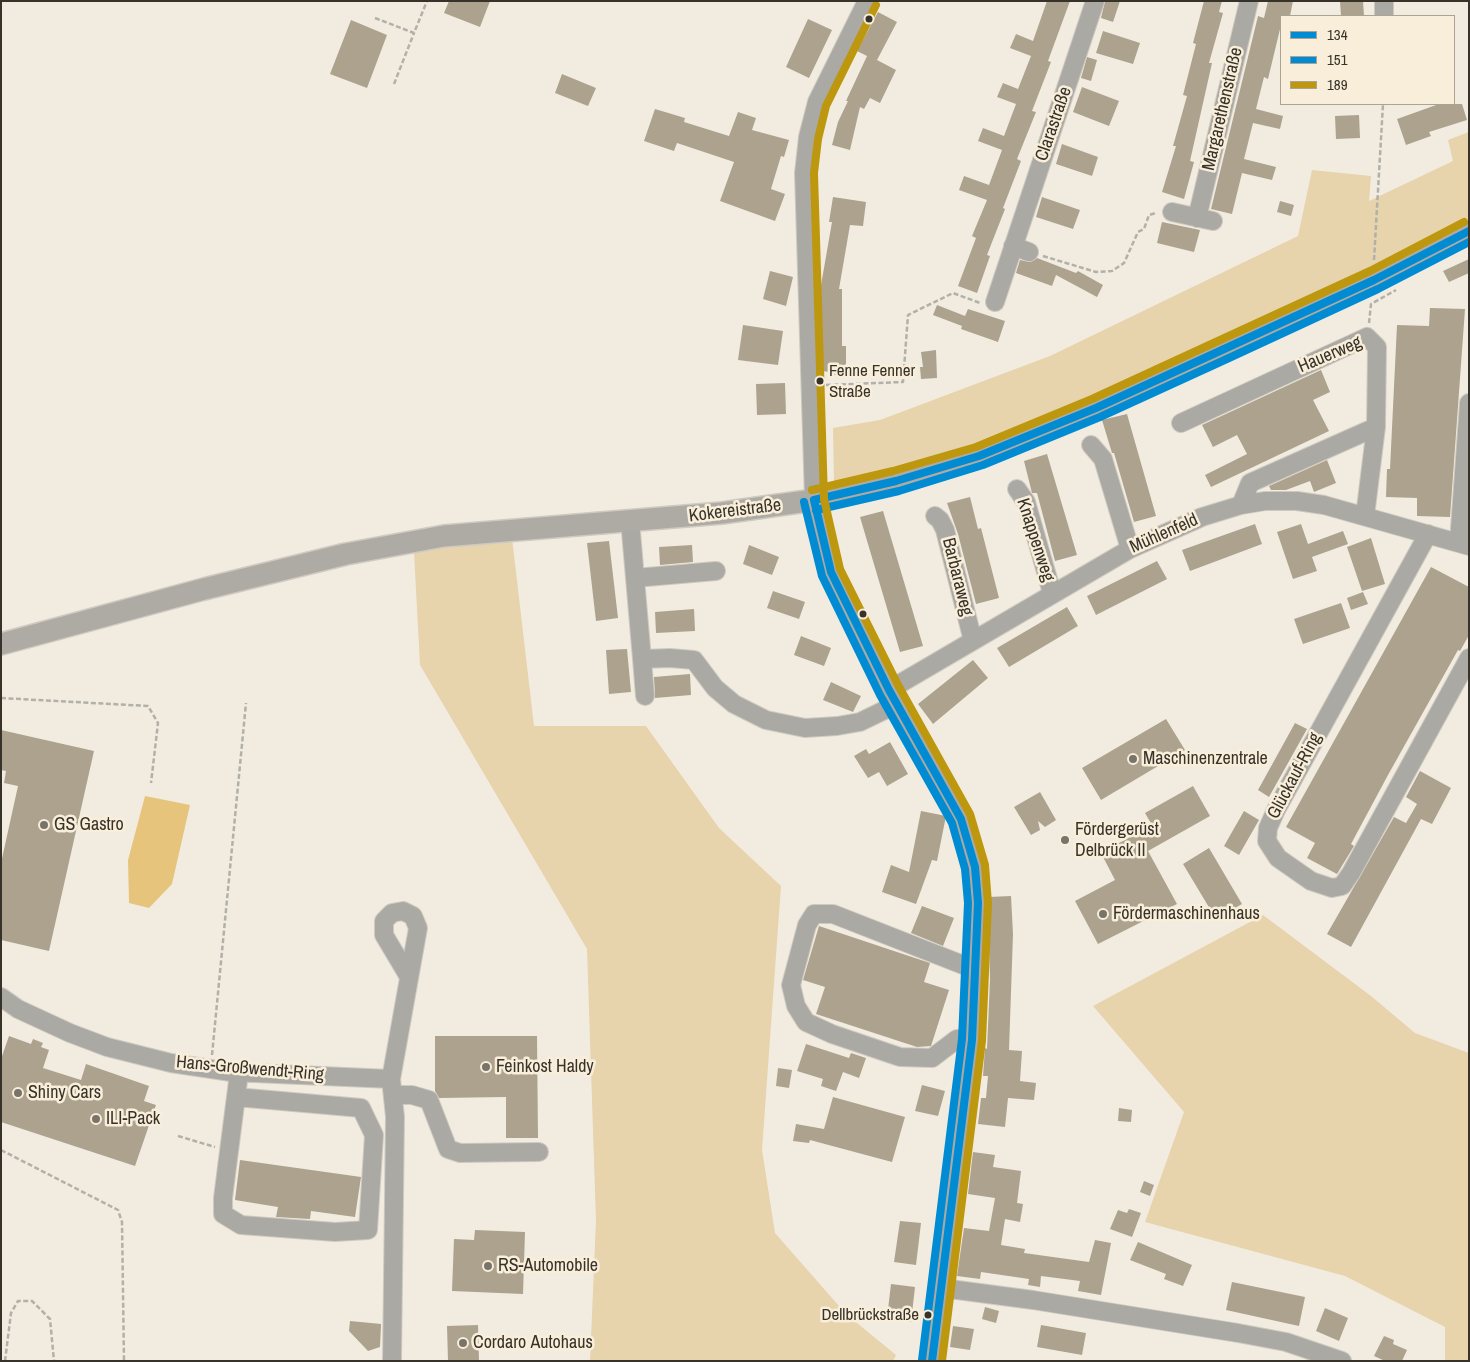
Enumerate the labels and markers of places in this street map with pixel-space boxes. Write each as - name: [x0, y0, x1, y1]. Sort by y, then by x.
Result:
- unlabelled marker: [864, 14, 874, 24]
- place label: Fenne Fenner Straße: [829, 361, 915, 401]
- marker: Fenne Fenner Straße: [815, 376, 825, 386]
- unlabelled marker: [858, 609, 868, 619]
- place label: Maschinenzentrale: [1143, 748, 1268, 770]
- marker: Maschinenzentrale: [1127, 753, 1139, 765]
- place label: GS Gastro: [54, 814, 124, 836]
- marker: GS Gastro: [38, 819, 50, 831]
- place label: Fördergerüst Delbrück II: [1075, 819, 1159, 862]
- marker: Fördergerüst Delbrück II: [1059, 834, 1071, 846]
- place label: Fördermaschinenhaus: [1113, 903, 1260, 925]
- marker: Fördermaschinenhaus: [1097, 908, 1109, 920]
- place label: Feinkost Haldy: [496, 1056, 594, 1078]
- marker: Feinkost Haldy: [480, 1061, 492, 1073]
- place label: Shiny Cars: [28, 1082, 101, 1104]
- marker: Shiny Cars: [12, 1087, 24, 1099]
- place label: ILI-Pack: [106, 1108, 160, 1130]
- marker: ILI-Pack: [90, 1113, 102, 1125]
- place label: RS-Automobile: [498, 1255, 598, 1277]
- marker: RS-Automobile: [482, 1260, 494, 1272]
- place label: Dellbrückstraße: [821, 1305, 919, 1325]
- marker: Dellbrückstraße: [923, 1310, 933, 1320]
- place label: Cordaro Autohaus: [473, 1332, 593, 1354]
- marker: Cordaro Autohaus: [457, 1337, 469, 1349]

